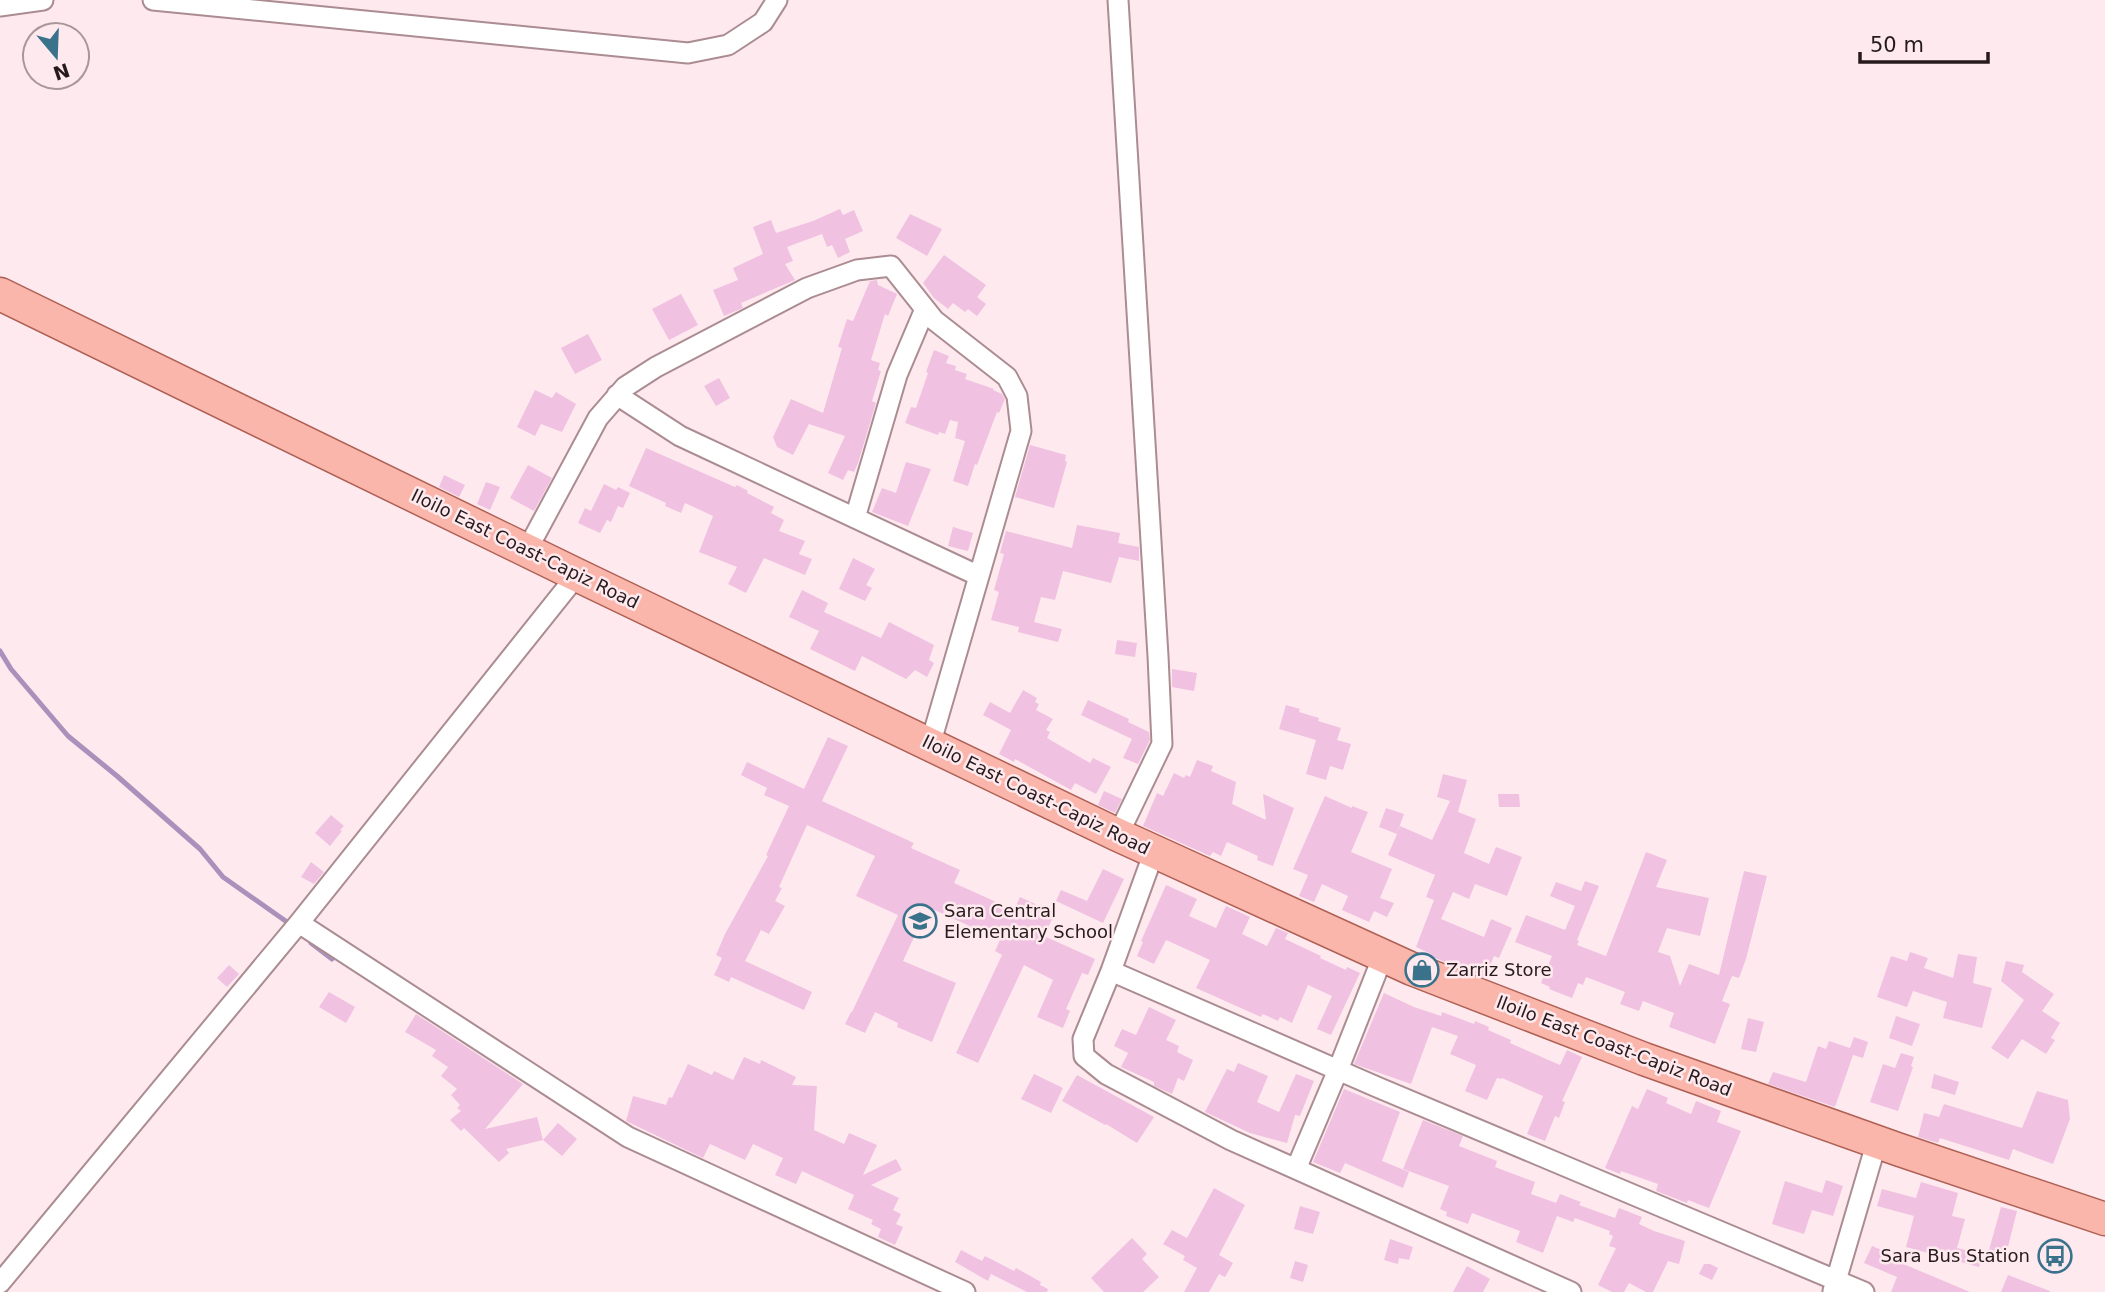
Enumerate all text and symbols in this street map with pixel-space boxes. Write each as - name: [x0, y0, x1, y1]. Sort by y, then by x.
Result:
- north arrow: [21, 21, 91, 91]
- scale bar: [1860, 21, 1988, 65]
- text: 50 m: [1870, 33, 1924, 57]
- text: N: [50, 59, 73, 85]
- street label: Iloilo East Coast-Capiz Road: [408, 484, 642, 613]
- street label: Iloilo East Coast-Capiz Road: [919, 730, 1153, 859]
- place label: Sara Central Elementary School: [944, 900, 1113, 942]
- school or university icon: Sara Central Elementary School: [901, 902, 939, 940]
- shop icon: Zarriz Store: [1403, 951, 1441, 989]
- place label: Zarriz Store: [1446, 959, 1552, 980]
- street label: Iloilo East Coast-Capiz Road: [1493, 991, 1735, 1100]
- bus stop icon: Sara Bus Station: [2036, 1237, 2074, 1275]
- place label: Sara Bus Station: [1881, 1245, 2030, 1266]

